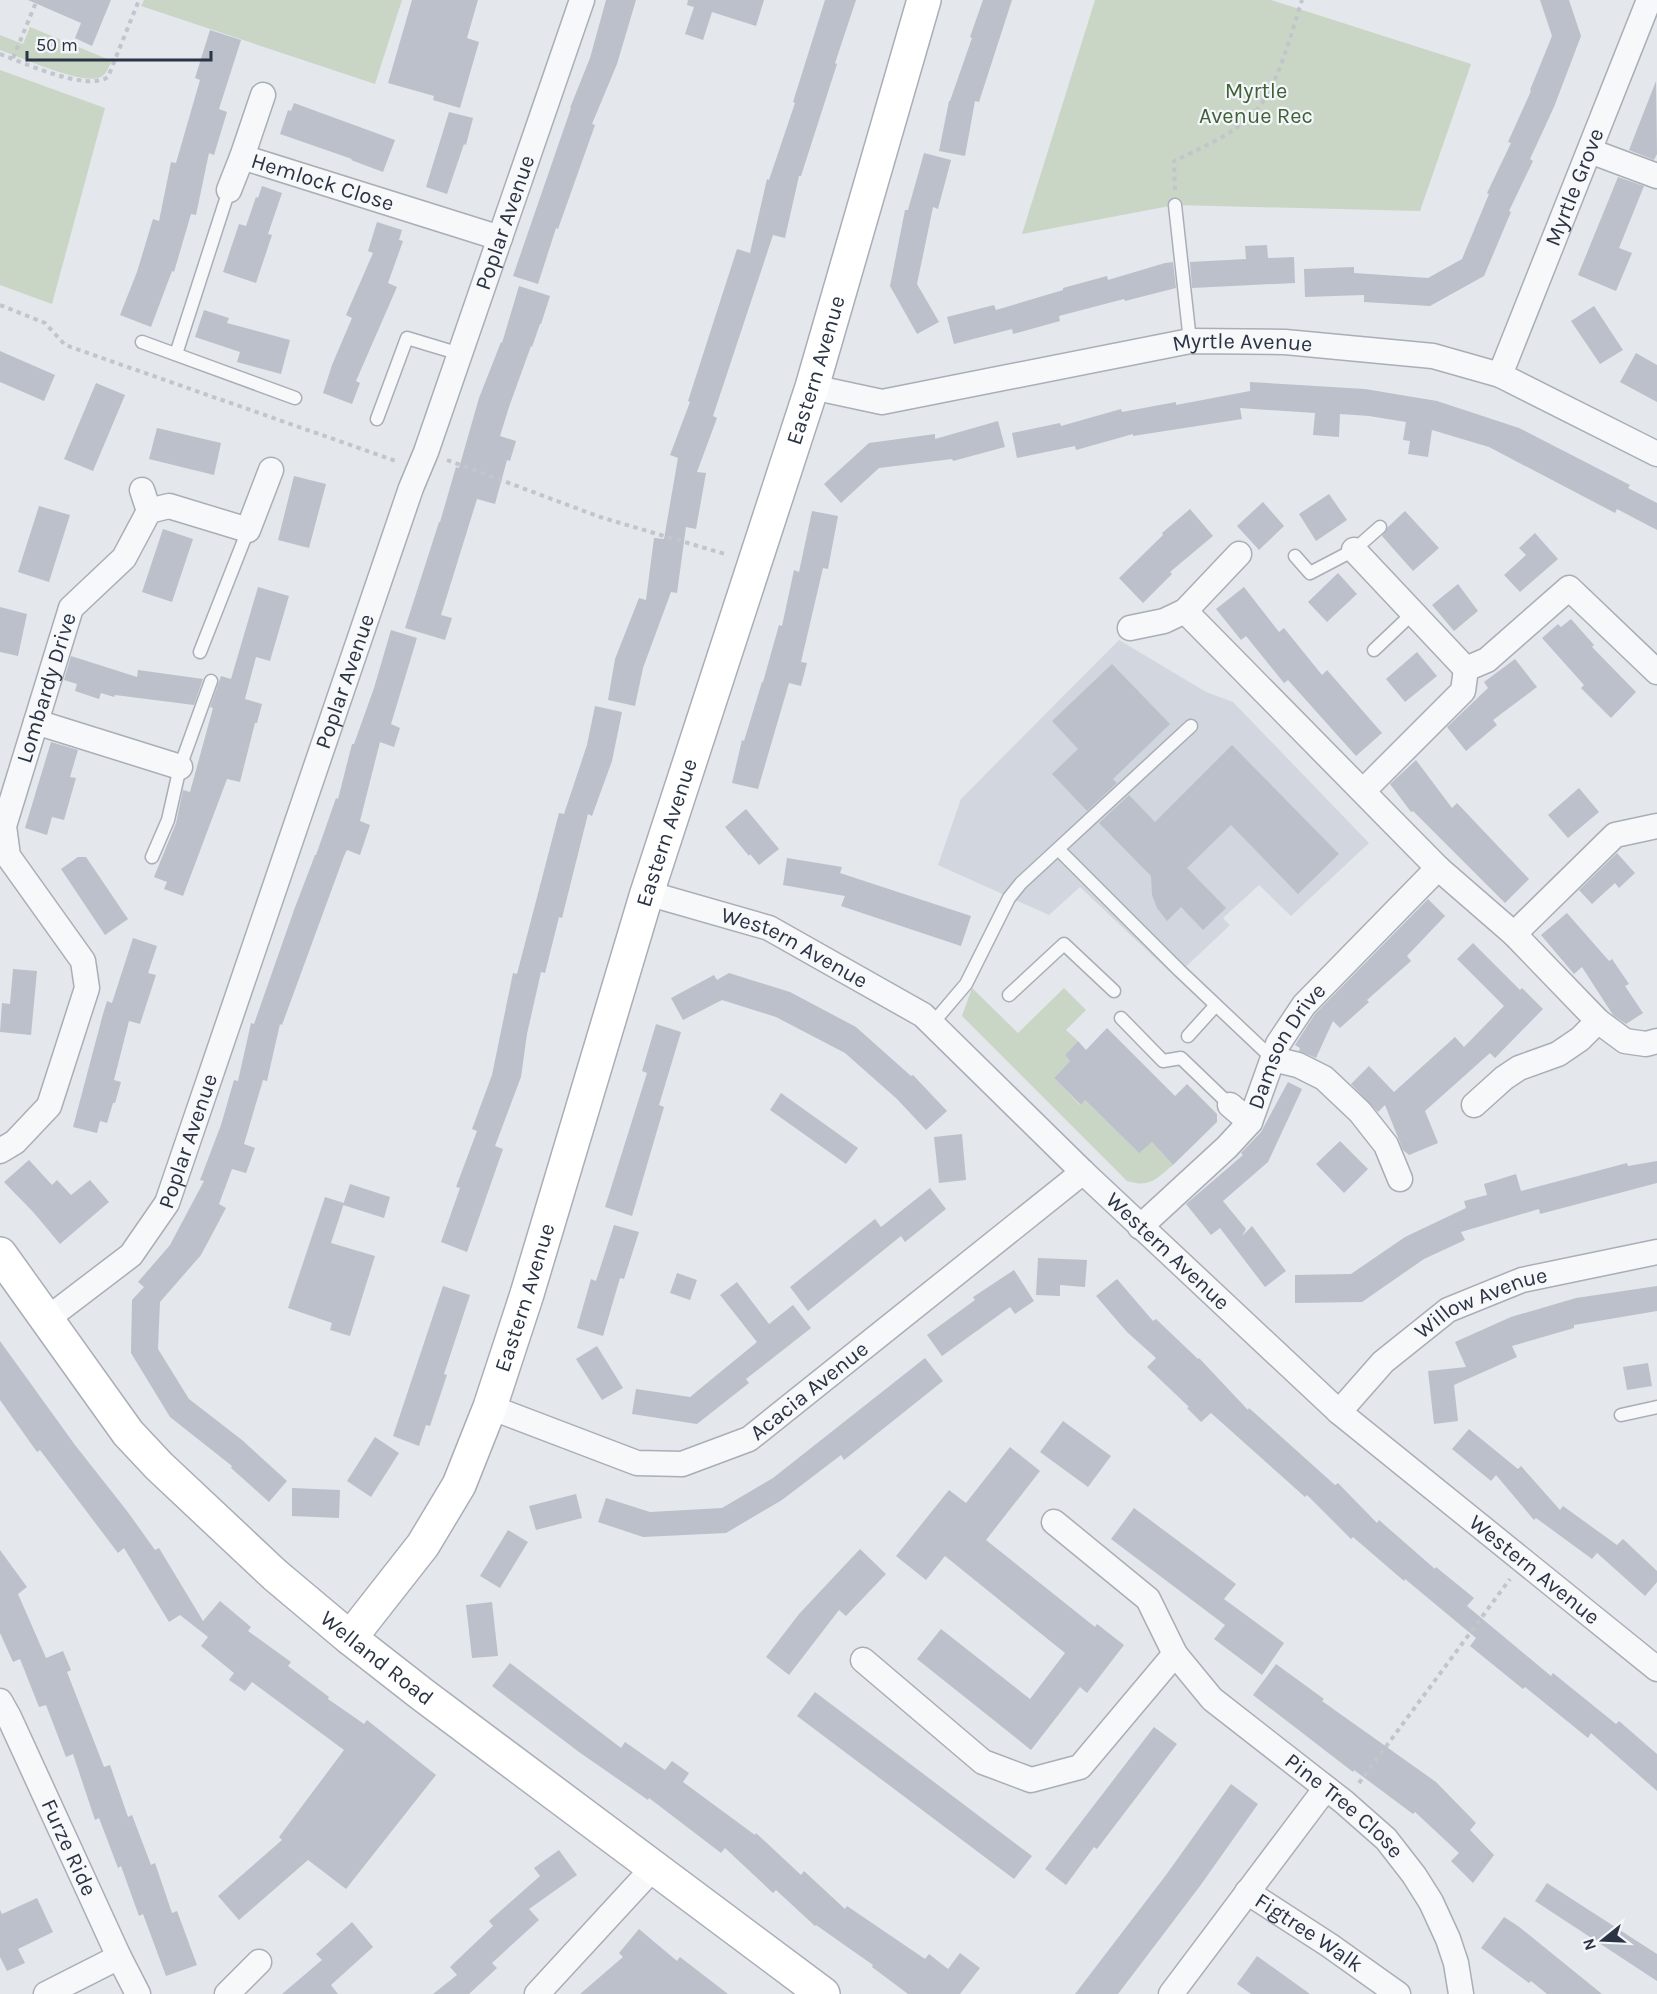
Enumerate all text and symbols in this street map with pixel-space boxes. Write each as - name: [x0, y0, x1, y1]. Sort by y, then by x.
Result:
- scale bar: [27, 24, 212, 62]
- text: 50 m: [36, 34, 78, 56]
- park label: Myrtle Avenue Rec: [1199, 78, 1313, 129]
- street label: Myrtle Grove: [1540, 125, 1610, 250]
- street label: Hemlock Close: [248, 148, 397, 217]
- street label: Poplar Avenue: [470, 152, 540, 294]
- street label: Eastern Avenue: [781, 293, 851, 448]
- street label: Myrtle Avenue: [1170, 328, 1314, 358]
- street label: Lombardy Drive: [11, 610, 82, 766]
- street label: Poplar Avenue: [310, 610, 380, 752]
- street label: Eastern Avenue: [631, 755, 703, 910]
- street label: Western Avenue: [718, 902, 872, 994]
- street label: Damson Drive: [1243, 978, 1331, 1113]
- street label: Poplar Avenue: [153, 1070, 223, 1212]
- street label: Western Avenue: [1100, 1187, 1235, 1316]
- street label: Eastern Avenue: [489, 1220, 560, 1375]
- street label: Willow Avenue: [1409, 1262, 1550, 1344]
- street label: Acacia Avenue: [745, 1336, 874, 1446]
- street label: Western Avenue: [1464, 1509, 1605, 1630]
- street label: Welland Road: [315, 1606, 438, 1711]
- street label: Pine Tree Close: [1280, 1748, 1409, 1863]
- street label: Furze Ride: [35, 1795, 102, 1900]
- street label: Figtree Walk: [1250, 1888, 1368, 1978]
- north arrow: [1573, 1910, 1633, 1970]
- text: N: [1578, 1936, 1600, 1953]

